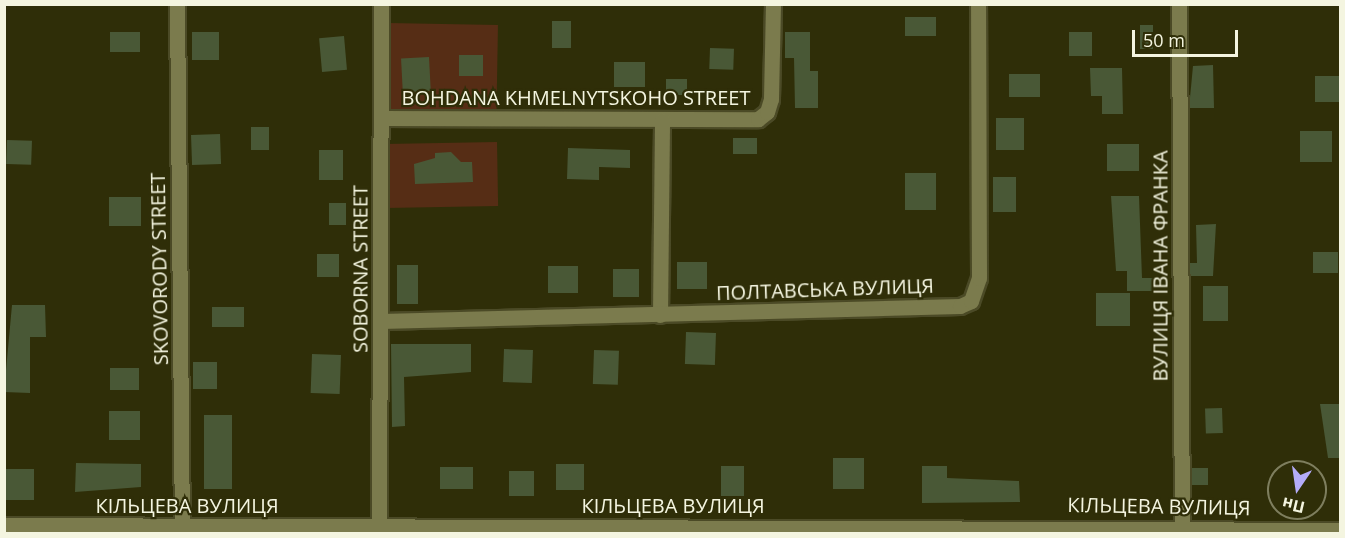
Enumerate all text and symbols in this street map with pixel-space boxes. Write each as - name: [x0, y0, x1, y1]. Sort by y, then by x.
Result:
- scale bar: [1135, 18, 1242, 56]
- text: 50 m: [1143, 28, 1185, 52]
- street label: BOHDANA KHMELNYTSKOHO STREET: [402, 85, 750, 109]
- street label: ВУЛИЦЯ ІВАНА ФРАНКА: [1148, 150, 1172, 382]
- street label: SKOVORODY STREET: [145, 173, 173, 365]
- street label: SOBORNA STREET: [348, 185, 372, 353]
- street label: ПОЛТАВСЬКА ВУЛИЦЯ: [716, 273, 934, 305]
- north arrow: [1267, 460, 1327, 520]
- street label: КІЛЬЦЕВА ВУЛИЦЯ: [1067, 492, 1251, 520]
- text: Пн: [1280, 492, 1307, 519]
- street label: КІЛЬЦЕВА ВУЛИЦЯ: [95, 493, 279, 517]
- street label: КІЛЬЦЕВА ВУЛИЦЯ: [581, 493, 765, 517]

